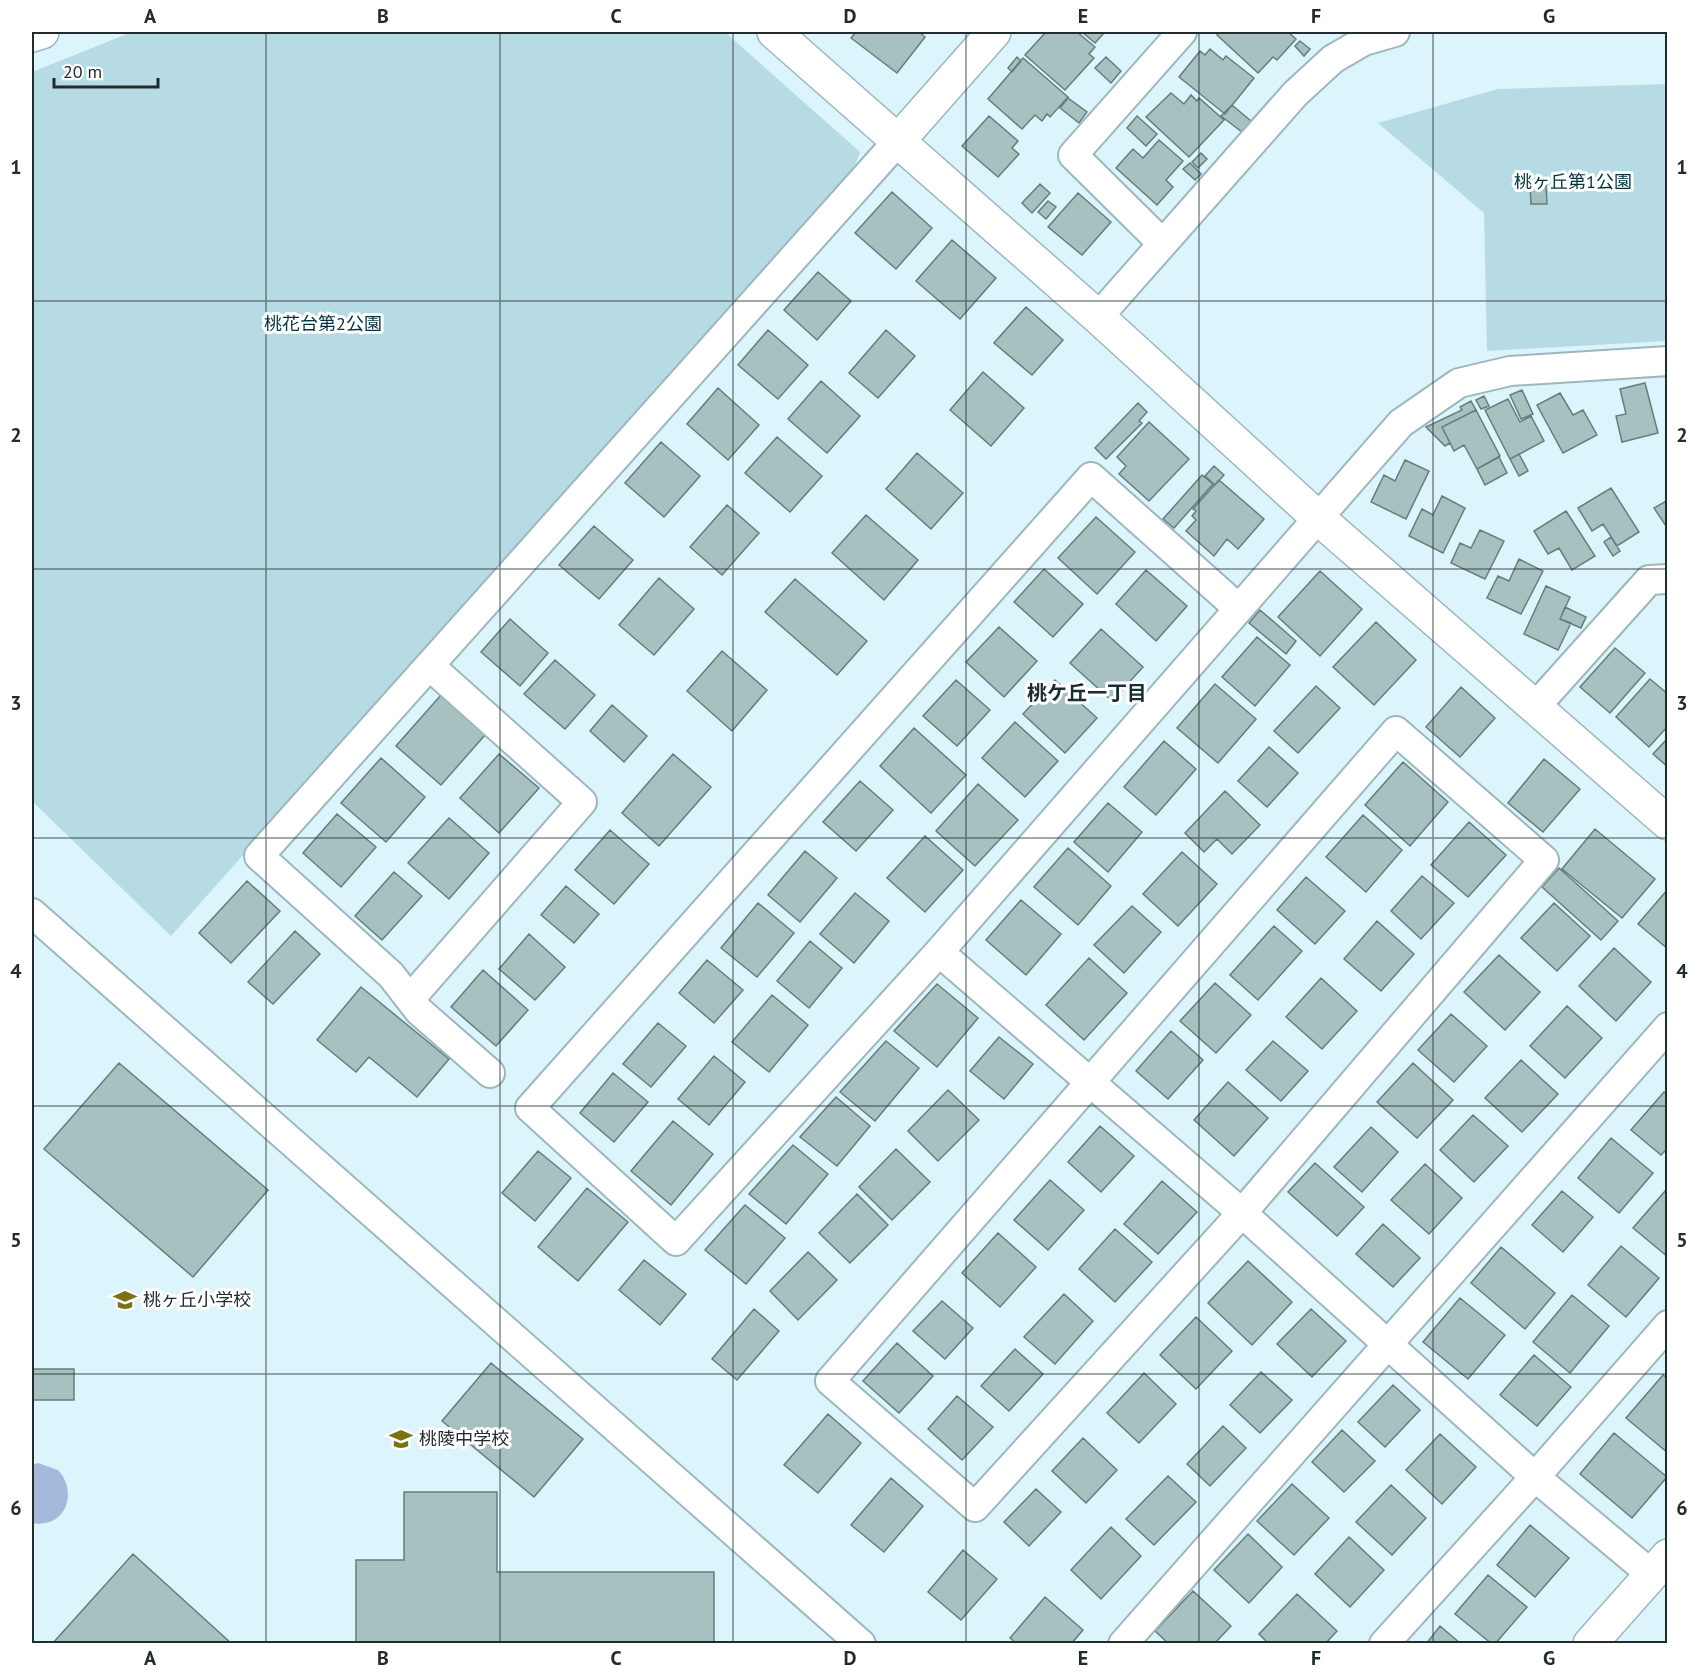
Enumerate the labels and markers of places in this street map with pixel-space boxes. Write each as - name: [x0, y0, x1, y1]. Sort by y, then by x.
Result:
- school or university icon: 桃ヶ丘小学校: [112, 1287, 138, 1313]
- place label: 桃ヶ丘小学校: [143, 1288, 251, 1311]
- school or university icon: 桃陵中学校: [388, 1426, 414, 1452]
- place label: 桃陵中学校: [419, 1427, 509, 1450]

